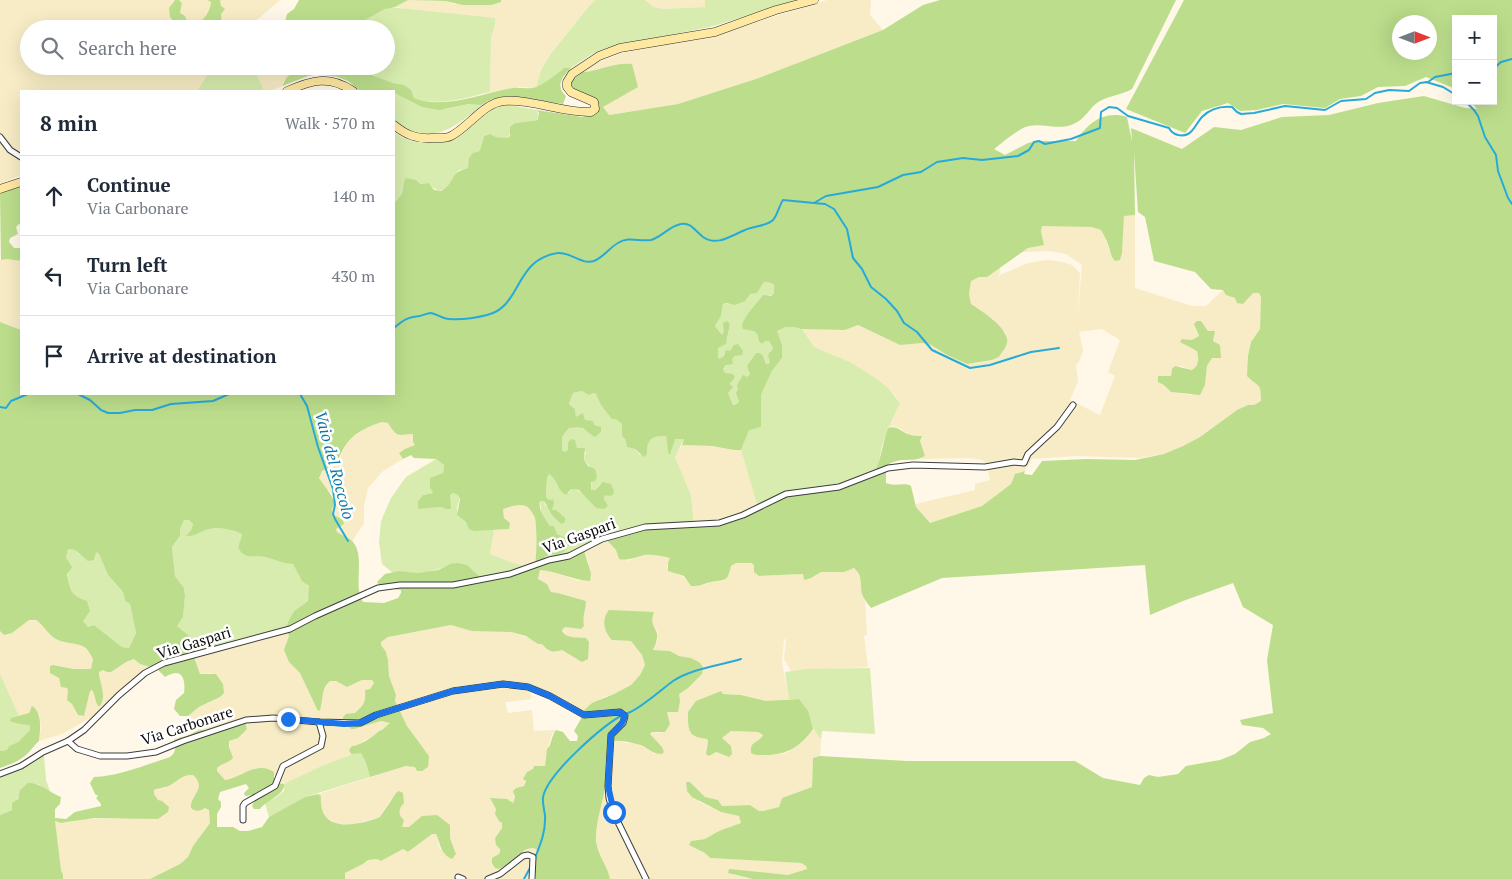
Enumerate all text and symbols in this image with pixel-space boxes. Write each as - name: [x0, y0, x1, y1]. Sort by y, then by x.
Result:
- north arrow: [1392, 15, 1437, 60]
- map controls: [1452, 15, 1497, 105]
- button: +: [1452, 15, 1497, 60]
- search box: [20, 20, 395, 75]
- icon: search: [38, 34, 66, 62]
- text: Search here: [78, 35, 177, 60]
- button: −: [1452, 60, 1497, 105]
- text: 8 min: [40, 109, 97, 137]
- text: Walk · 570 m: [285, 112, 375, 134]
- text: Continue: [87, 172, 171, 197]
- icon: ahead: [40, 182, 68, 210]
- text: 140 m: [332, 185, 375, 207]
- text: Via Carbonare: [87, 197, 189, 219]
- text: Turn left: [87, 252, 168, 277]
- icon: left: [40, 262, 68, 290]
- text: 430 m: [332, 265, 375, 287]
- text: Via Carbonare: [87, 277, 189, 299]
- icon: arrive: [40, 342, 68, 370]
- text: Arrive at destination: [87, 343, 276, 368]
- water label: Vaio del Roccolo: [310, 408, 360, 522]
- street label: Via Gaspari: [539, 513, 618, 558]
- street label: Via Gaspari: [154, 621, 233, 663]
- street label: Via Carbonare: [138, 701, 235, 749]
- route end: [277, 708, 300, 731]
- route start: [603, 801, 626, 824]

